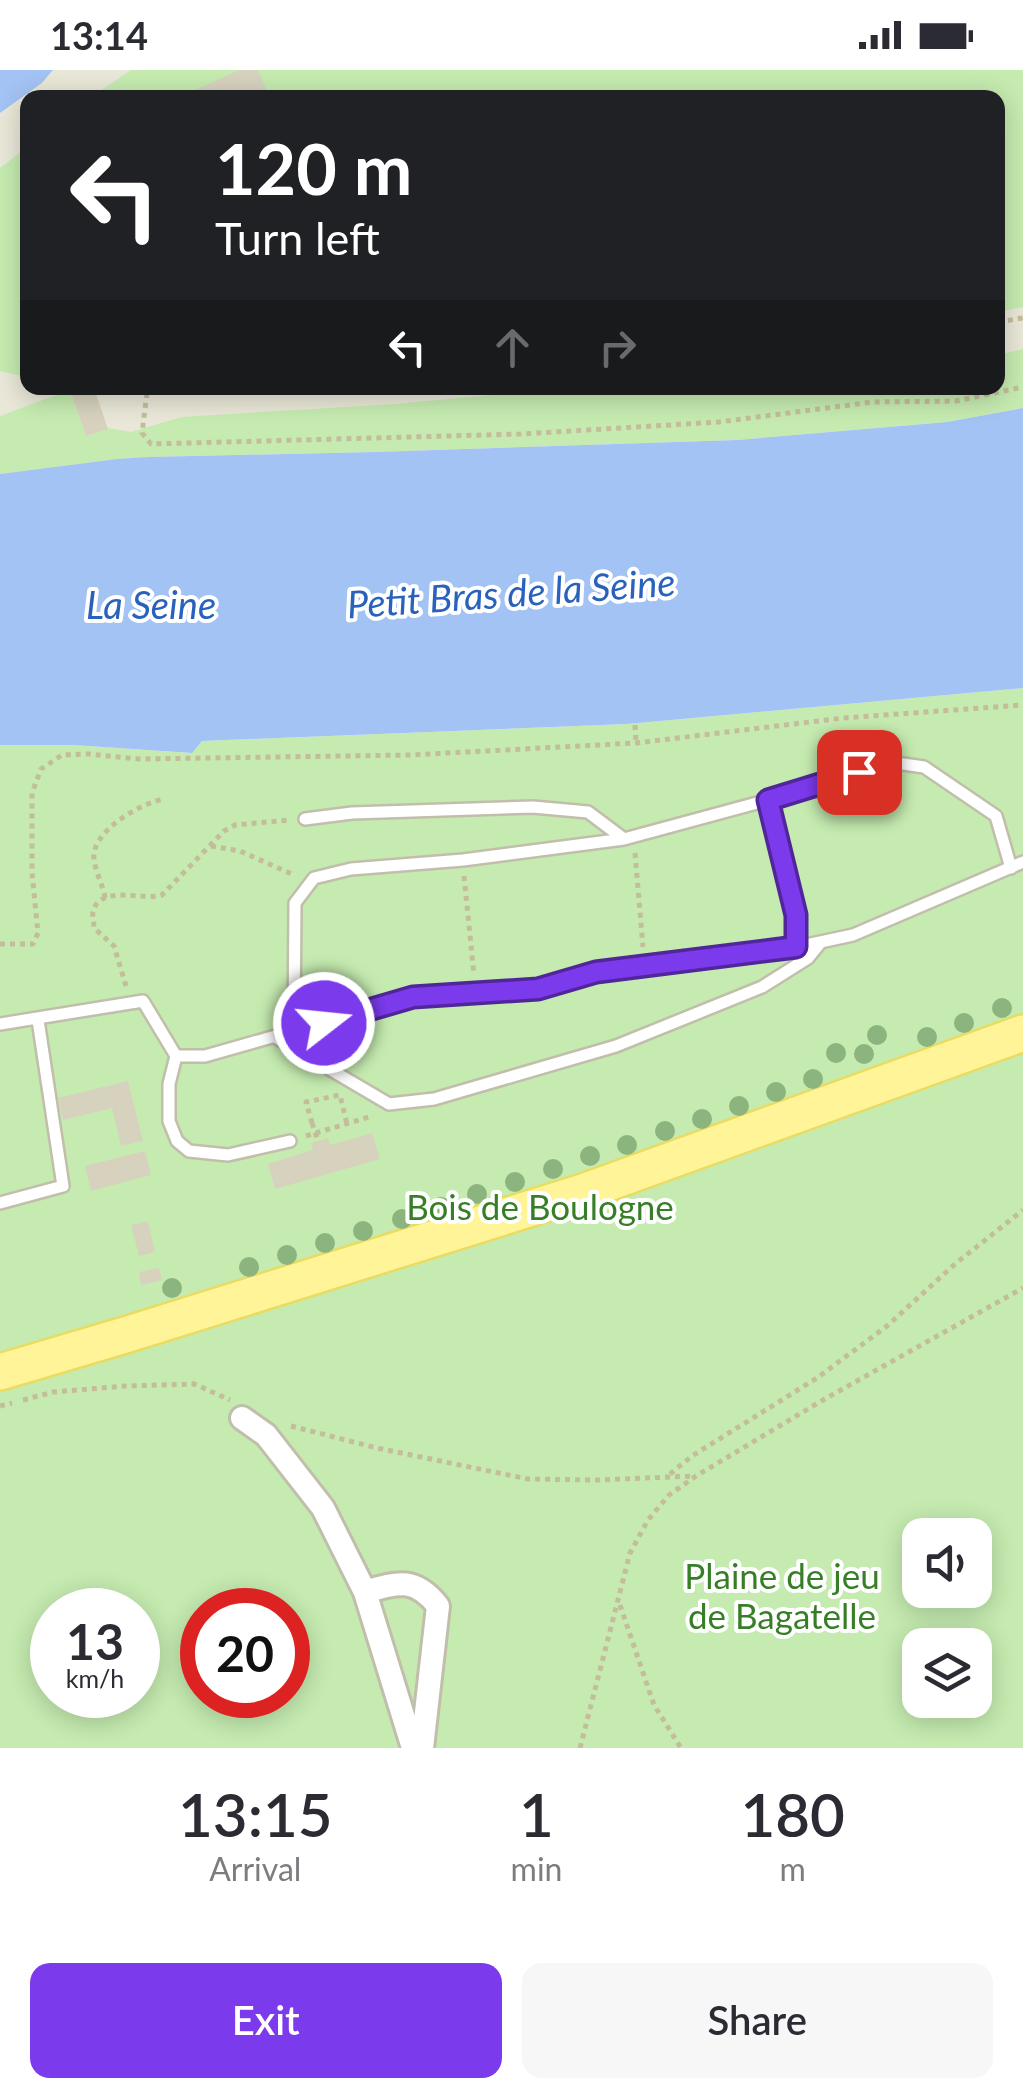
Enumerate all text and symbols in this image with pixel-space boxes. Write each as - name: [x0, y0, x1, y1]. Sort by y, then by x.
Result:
- text: 13:14: [50, 12, 148, 58]
- text: 120 m: [215, 126, 412, 210]
- icon: left: [50, 130, 180, 260]
- text: Turn left: [215, 211, 380, 265]
- icon: left: [380, 320, 435, 375]
- icon: ahead: [485, 320, 540, 375]
- icon: right: [590, 320, 645, 375]
- water label: Petit Bras de la Seine: [345, 558, 677, 626]
- water label: La Seine: [86, 581, 216, 627]
- pin: [817, 730, 902, 815]
- icon: arrive: [832, 745, 887, 800]
- position arrow: [272, 971, 376, 1075]
- park label: Bois de Boulogne: [406, 1185, 674, 1227]
- map controls: [902, 1518, 992, 1718]
- button: sound: [902, 1518, 992, 1608]
- park label: Plaine de jeu de Bagatelle: [684, 1554, 880, 1636]
- speed limit sign: 20: [180, 1588, 310, 1718]
- text: 13: [66, 1611, 124, 1671]
- button: layers: [902, 1628, 992, 1718]
- text: km/h: [66, 1663, 124, 1693]
- text: 13:15: [178, 1778, 333, 1850]
- text: 1: [519, 1778, 554, 1850]
- text: 180: [741, 1778, 845, 1850]
- text: Arrival: [209, 1849, 301, 1888]
- text: min: [511, 1849, 562, 1888]
- text: m: [780, 1849, 806, 1888]
- button: Exit: [30, 1963, 502, 2078]
- button: Share: [522, 1963, 993, 2078]

